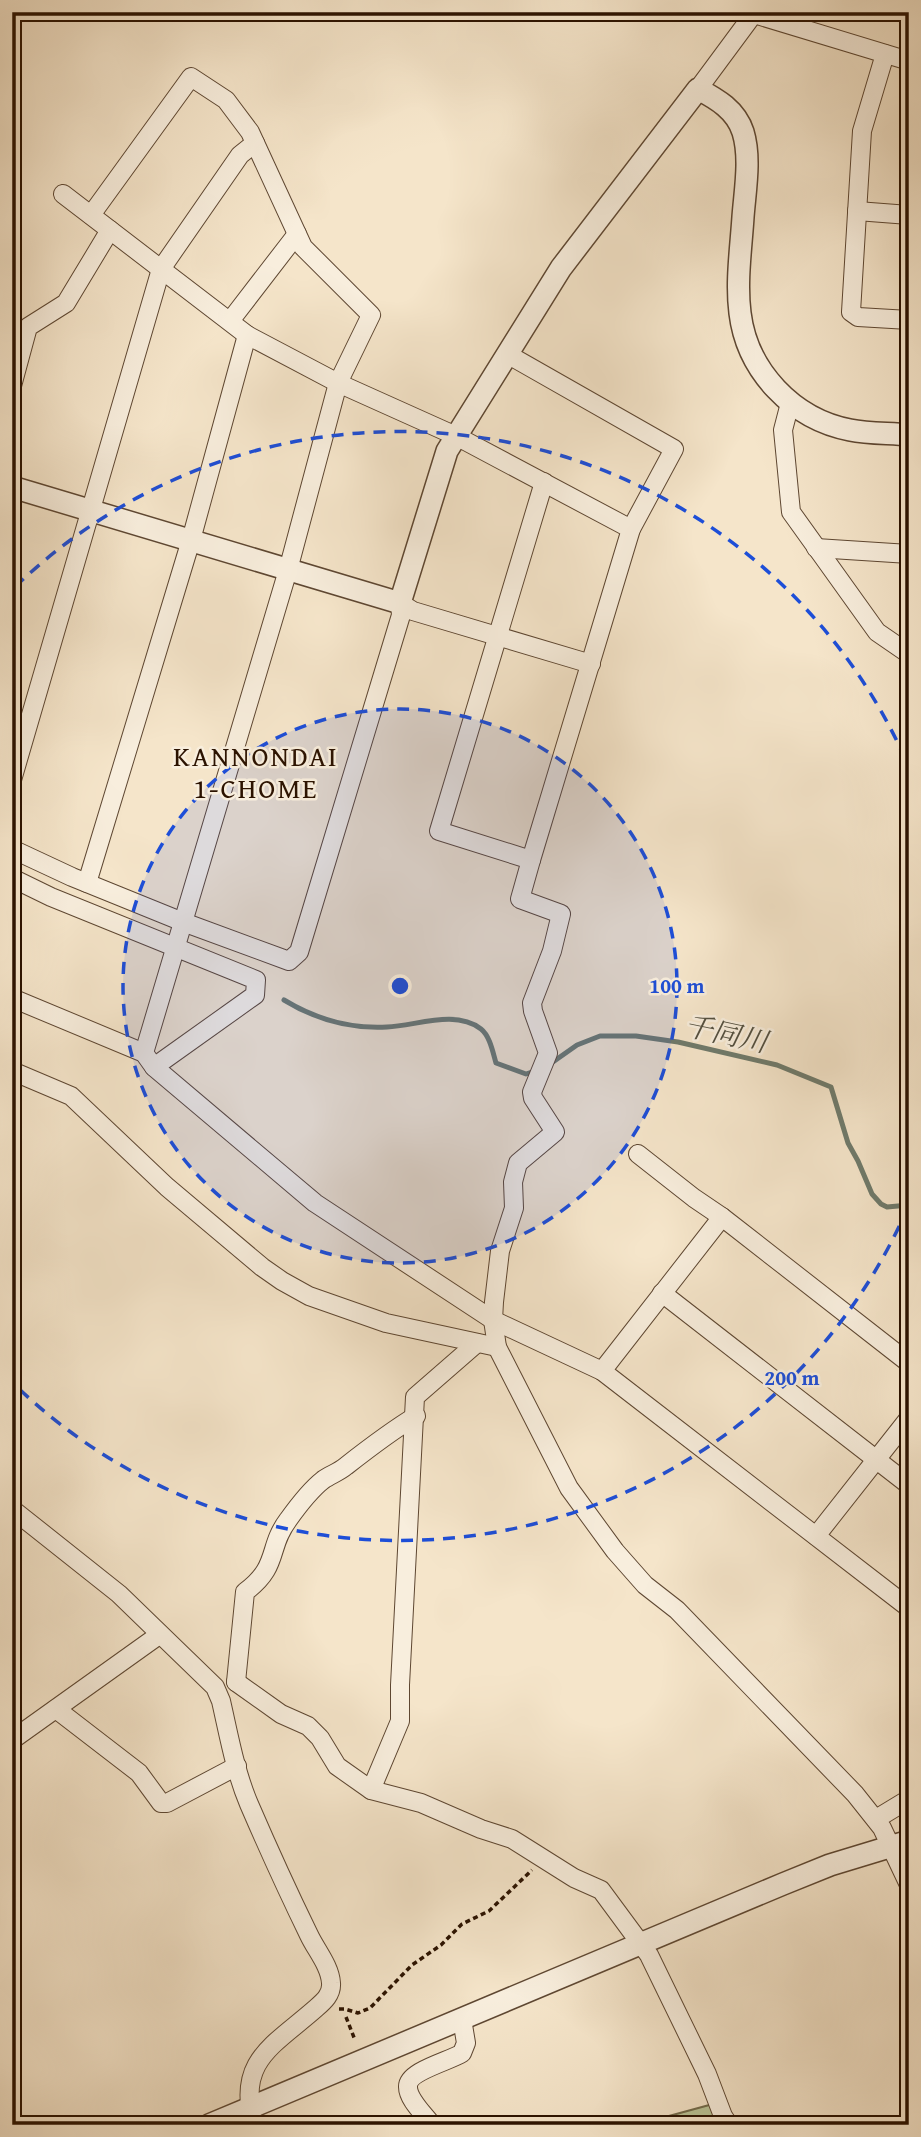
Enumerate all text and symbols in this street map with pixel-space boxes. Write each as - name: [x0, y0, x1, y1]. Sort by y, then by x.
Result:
- district label: KANNONDAI 1-CHOME: [173, 735, 339, 808]
- text: 100 m: [649, 970, 705, 1001]
- centre of rings: [388, 974, 412, 998]
- water label: 千同川: [681, 1004, 774, 1062]
- text: 200 m: [764, 1362, 820, 1393]

